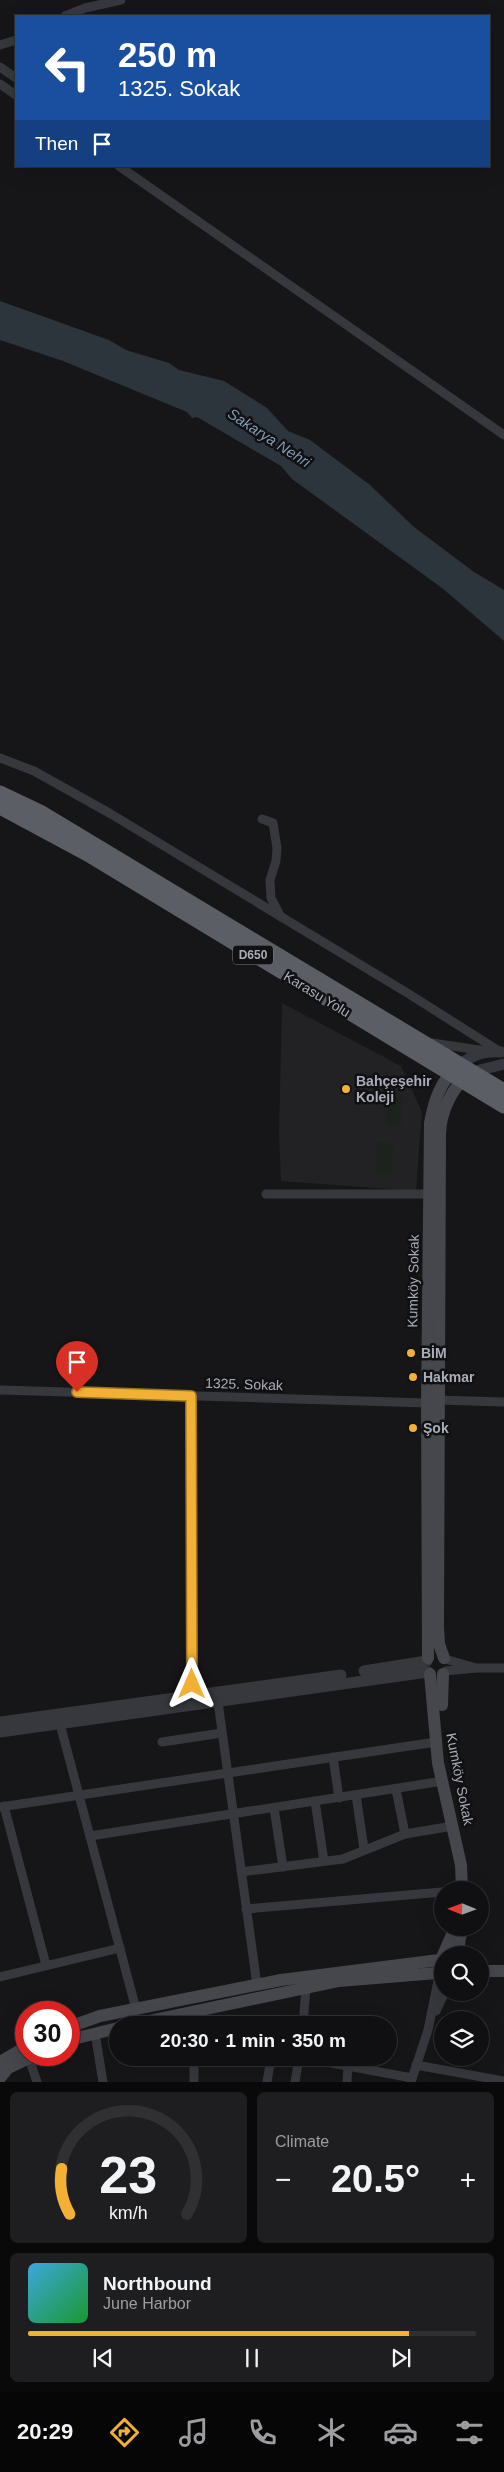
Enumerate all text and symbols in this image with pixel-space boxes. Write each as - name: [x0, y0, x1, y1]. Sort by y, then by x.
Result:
- icon: left: [35, 35, 100, 100]
- text: 250 m: [118, 35, 217, 74]
- text: 1325. Sokak: [118, 76, 240, 101]
- icon: arrive: [88, 130, 116, 158]
- text: Then: [35, 133, 78, 154]
- water label: Sakarya Nehri: [225, 405, 314, 471]
- road number: D650: [233, 946, 273, 964]
- street label: Karasu Yolu: [281, 968, 353, 1020]
- place label: Bahçeşehir Koleji: [356, 1073, 432, 1105]
- marker: Bahçeşehir Koleji: [340, 1083, 352, 1095]
- street label: Kumköy Sokak: [404, 1233, 422, 1328]
- pin: [56, 1341, 98, 1392]
- place label: BİM: [421, 1345, 447, 1361]
- marker: BİM: [405, 1347, 417, 1359]
- icon: arrive: [63, 1348, 91, 1376]
- place label: Hakmar: [423, 1369, 475, 1385]
- marker: Hakmar: [407, 1371, 419, 1383]
- street label: 1325. Sokak: [205, 1375, 284, 1393]
- place label: Şok: [423, 1420, 449, 1436]
- marker: Şok: [407, 1422, 419, 1434]
- position arrow: [165, 1657, 217, 1709]
- street label: Kumköy Sokak: [443, 1732, 477, 1827]
- north arrow: [434, 1881, 489, 1936]
- map controls: [434, 1881, 489, 2066]
- button: search: [434, 1946, 489, 2001]
- speed limit sign: 30: [15, 2001, 80, 2066]
- button: layers: [434, 2011, 489, 2066]
- text: 20:30 · 1 min · 350 m: [160, 2030, 346, 2051]
- text: Climate: [275, 2133, 329, 2150]
- text: 23: [100, 2146, 157, 2204]
- text: 20.5°: [331, 2158, 420, 2200]
- text: −: [275, 2164, 291, 2195]
- text: +: [460, 2164, 476, 2195]
- text: km/h: [109, 2203, 148, 2223]
- text: Northbound: [103, 2273, 212, 2294]
- text: June Harbor: [103, 2295, 191, 2312]
- icon: previous: [89, 2344, 117, 2372]
- icon: pause: [238, 2344, 266, 2372]
- icon: next: [387, 2344, 415, 2372]
- icon: directions: [107, 2415, 142, 2450]
- icon: music: [176, 2415, 211, 2450]
- icon: phone: [245, 2415, 280, 2450]
- icon: climate: [314, 2415, 349, 2450]
- icon: car: [383, 2415, 418, 2450]
- icon: filters: [452, 2415, 487, 2450]
- text: 20:29: [17, 2419, 73, 2444]

